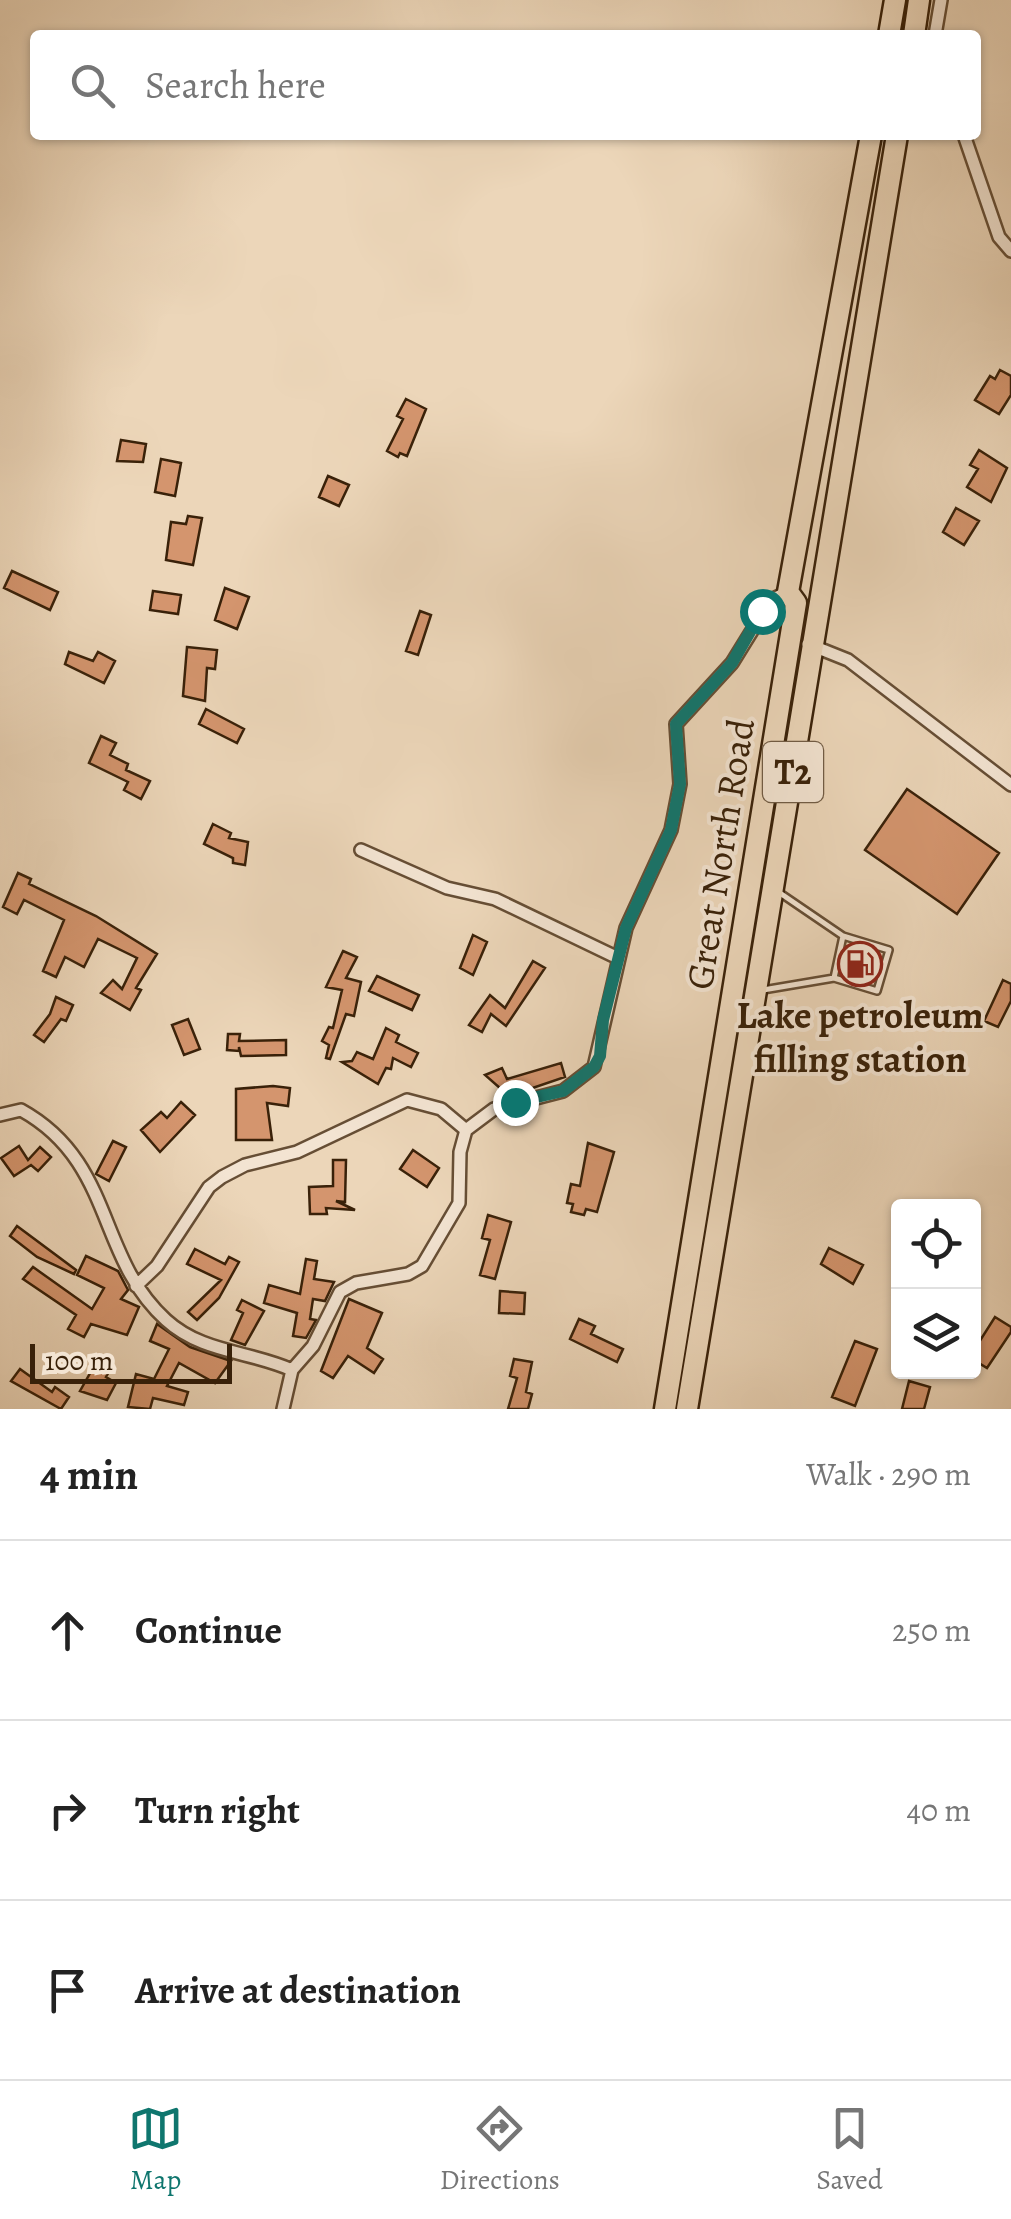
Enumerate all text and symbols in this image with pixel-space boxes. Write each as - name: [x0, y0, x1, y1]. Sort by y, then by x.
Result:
- search box: [30, 30, 981, 140]
- icon: search: [65, 58, 120, 113]
- text: Search here: [145, 59, 326, 111]
- route start: [740, 589, 786, 635]
- street label: Great North Road: [673, 714, 767, 993]
- road number: T2: [763, 742, 823, 802]
- fuel station icon: Lake petroleum filling station: [837, 941, 883, 987]
- place label: Lake petroleum filling station: [736, 989, 984, 1085]
- route end: [493, 1080, 539, 1126]
- map controls: [891, 1199, 981, 1379]
- button: locate: [891, 1199, 981, 1289]
- button: layers: [891, 1289, 981, 1379]
- scale bar: [30, 1339, 232, 1384]
- text: 100 m: [45, 1342, 113, 1380]
- text: 4 min: [40, 1446, 138, 1503]
- text: Walk · 290 m: [806, 1452, 971, 1496]
- icon: ahead: [40, 1603, 95, 1658]
- text: Continue: [135, 1604, 282, 1656]
- text: 250 m: [892, 1608, 971, 1652]
- icon: right: [40, 1783, 95, 1838]
- text: Turn right: [135, 1784, 300, 1836]
- text: 40 m: [906, 1788, 971, 1832]
- icon: arrive: [40, 1963, 95, 2018]
- text: Arrive at destination: [135, 1964, 461, 2016]
- tab: Map: [128, 2101, 183, 2199]
- tab: Directions: [440, 2101, 560, 2199]
- tab: Saved: [816, 2101, 883, 2199]

